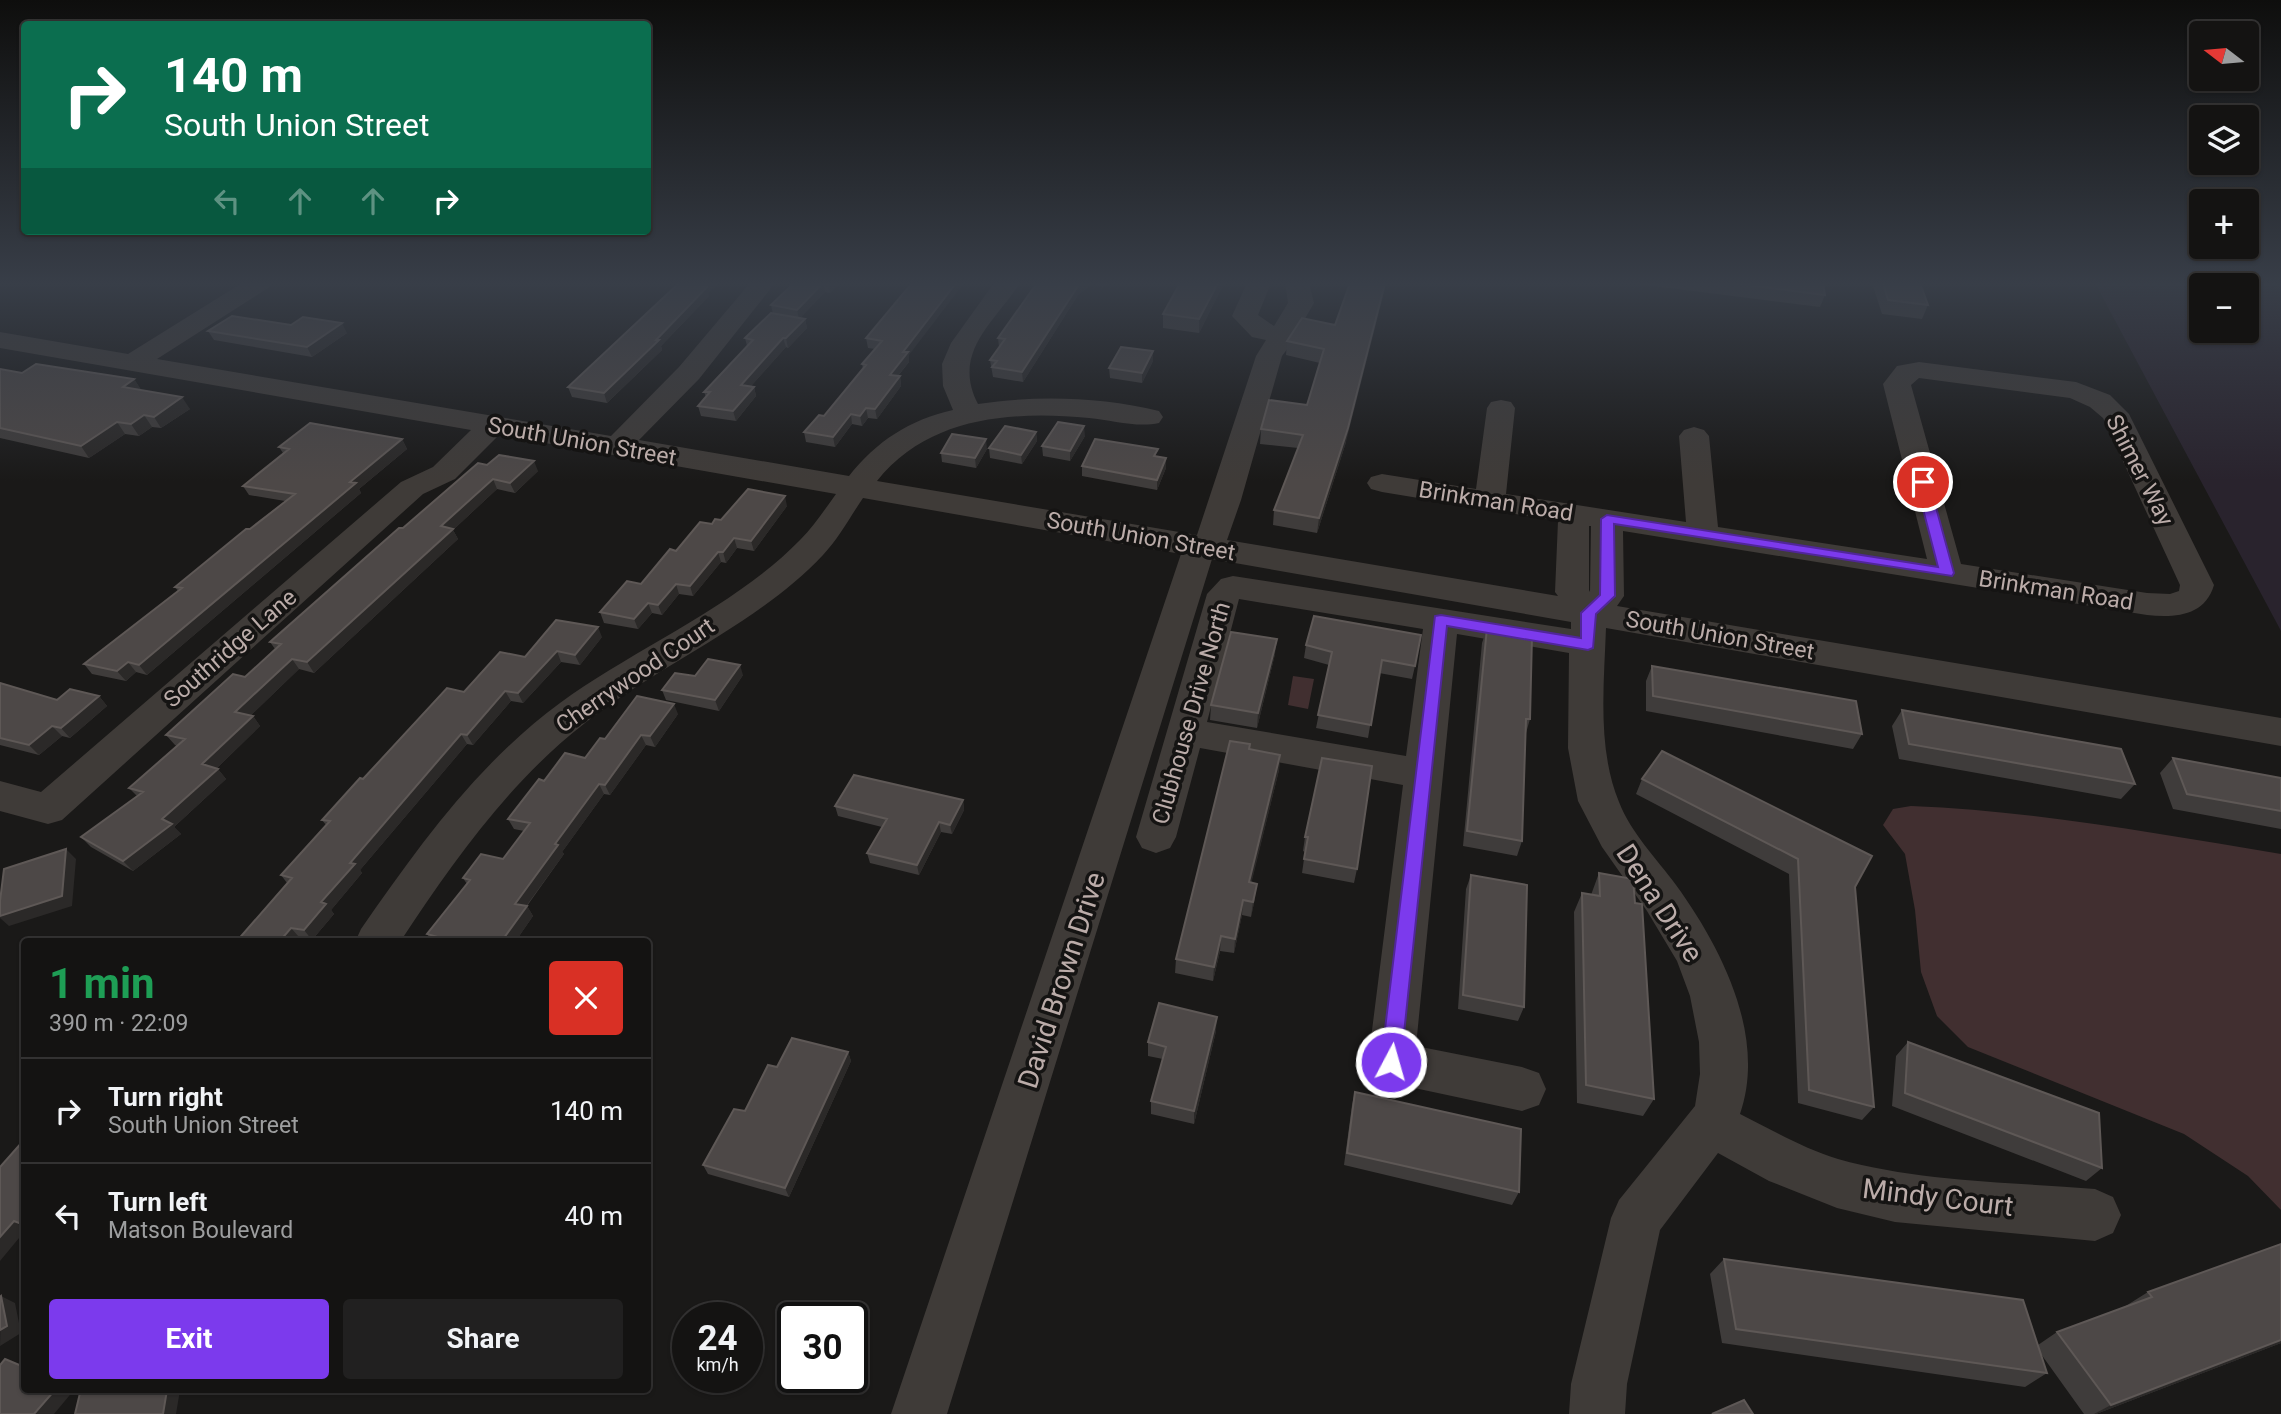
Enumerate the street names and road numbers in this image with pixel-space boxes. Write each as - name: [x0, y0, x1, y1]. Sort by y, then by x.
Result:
- street label: Shimer Way: [2100, 410, 2179, 530]
- street label: South Union Street: [486, 412, 678, 471]
- street label: Brinkman Road: [1417, 476, 1575, 527]
- street label: South Union Street: [1045, 507, 1237, 566]
- street label: Brinkman Road: [1977, 565, 2135, 616]
- street label: Southridge Lane: [159, 584, 302, 713]
- street label: Clubhouse Drive North: [1147, 599, 1236, 827]
- street label: South Union Street: [1624, 606, 1816, 665]
- street label: Cherrywood Court: [551, 612, 720, 738]
- street label: Dena Drive: [1609, 838, 1710, 968]
- street label: David Brown Drive: [1011, 868, 1112, 1092]
- street label: Mindy Court: [1861, 1172, 2015, 1223]

